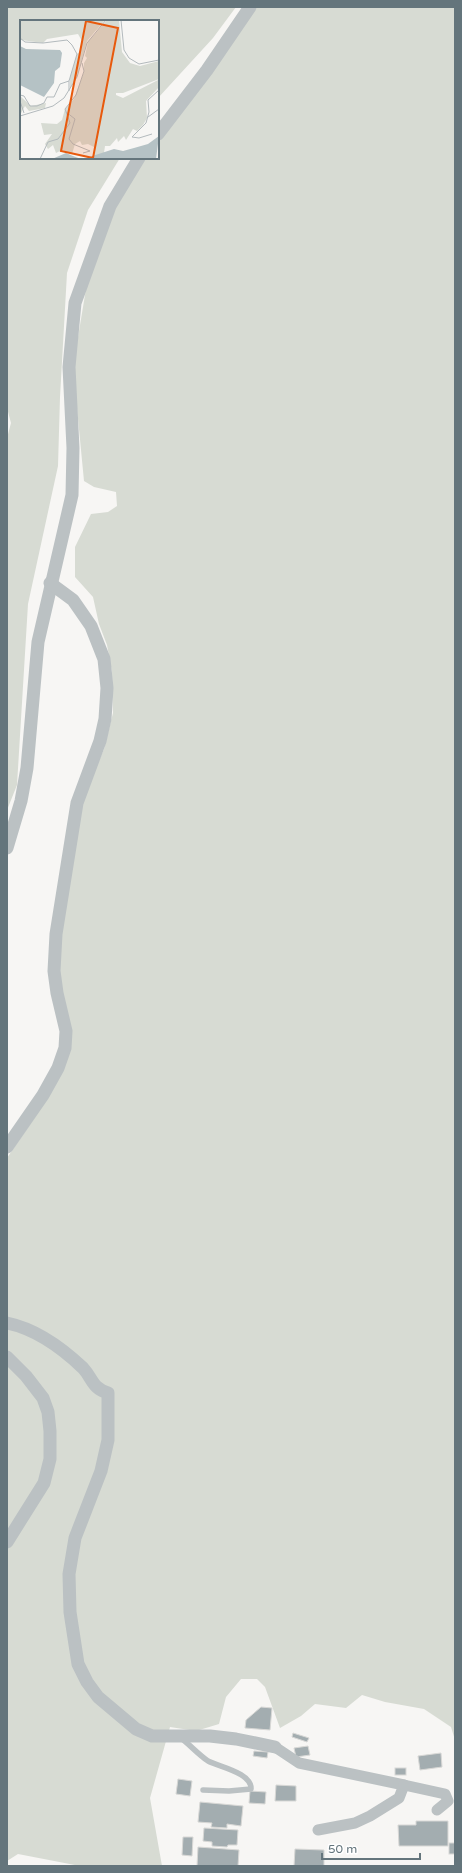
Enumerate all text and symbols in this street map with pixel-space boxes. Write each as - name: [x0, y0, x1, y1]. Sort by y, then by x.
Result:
- inset map: [20, 20, 159, 159]
- scale bar: [322, 1835, 420, 1861]
- text: 50 m: [328, 1842, 357, 1856]

